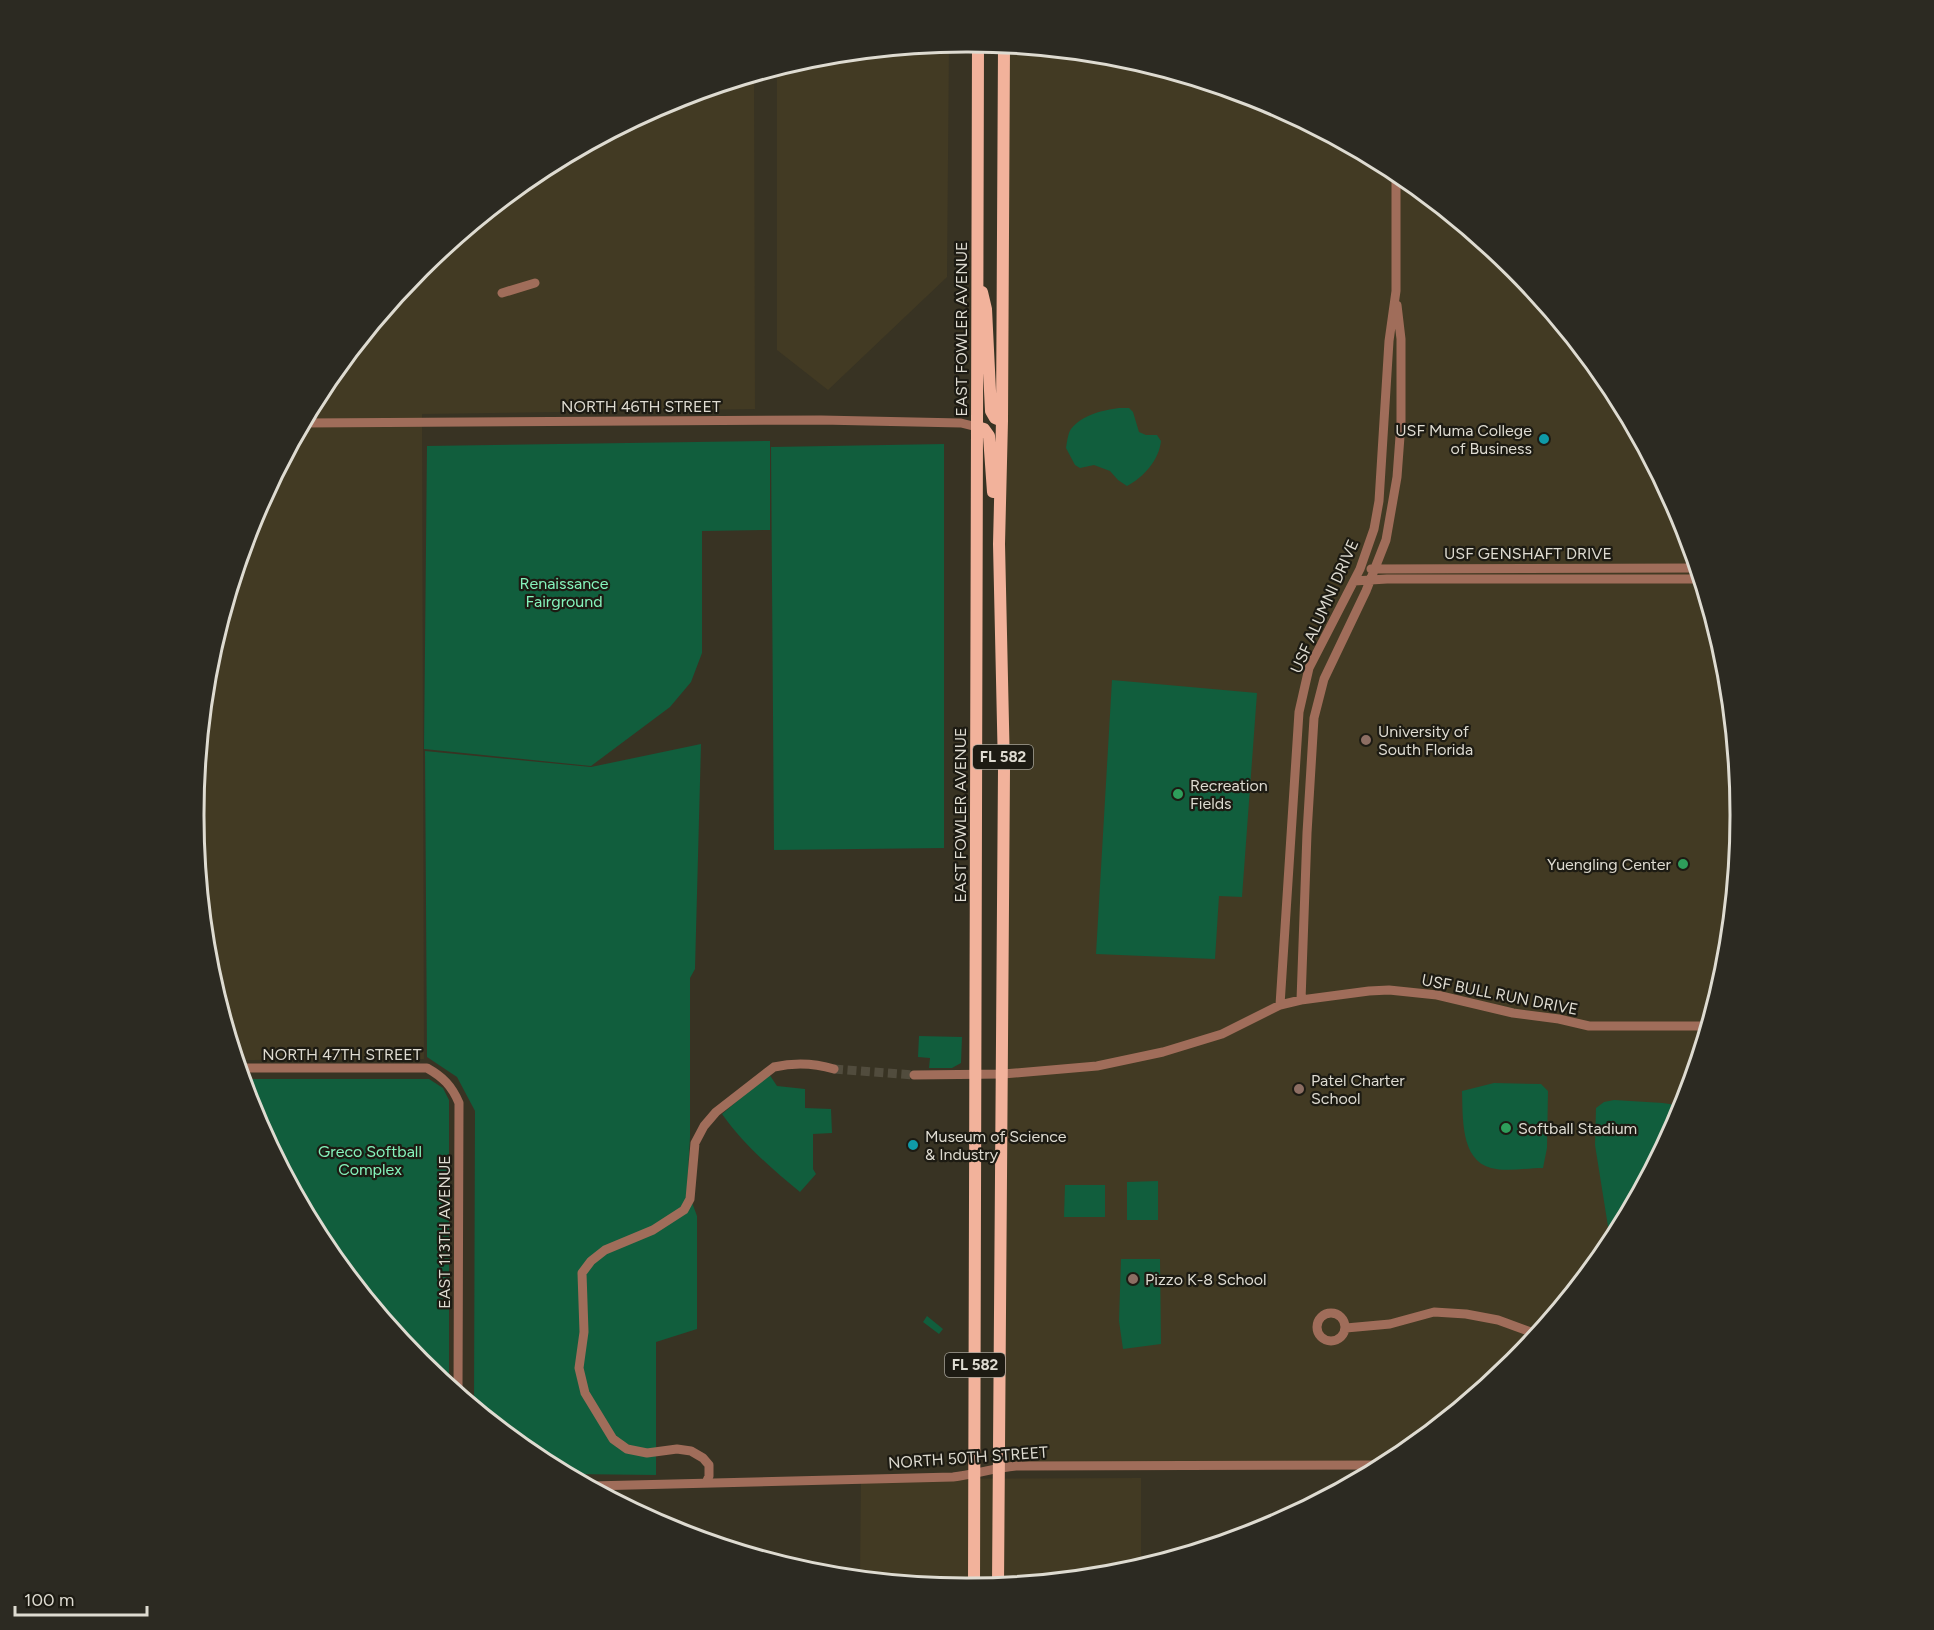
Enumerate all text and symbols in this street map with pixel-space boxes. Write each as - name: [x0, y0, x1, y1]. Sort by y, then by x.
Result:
- street label: EAST FOWLER AVENUE: [952, 242, 971, 416]
- street label: NORTH 46TH STREET: [561, 397, 721, 416]
- place label: USF Muma College of Business: [1395, 421, 1532, 458]
- marker: USF Muma College of Business: [1537, 432, 1551, 446]
- street label: USF ALUMNI DRIVE: [1286, 536, 1362, 676]
- street label: USF GENSHAFT DRIVE: [1444, 544, 1612, 563]
- park label: Renaissance Fairground: [520, 574, 609, 611]
- place label: University of South Florida: [1378, 722, 1473, 759]
- street label: EAST FOWLER AVENUE: [951, 728, 970, 902]
- marker: University of South Florida: [1359, 733, 1373, 747]
- road number: FL 582: [973, 745, 1033, 769]
- place label: Recreation Fields: [1190, 776, 1268, 813]
- marker: Recreation Fields: [1171, 787, 1185, 801]
- place label: Yuengling Center: [1547, 855, 1672, 874]
- marker: Yuengling Center: [1676, 857, 1690, 871]
- street label: USF BULL RUN DRIVE: [1420, 970, 1580, 1019]
- street label: NORTH 47TH STREET: [262, 1045, 422, 1064]
- place label: Patel Charter School: [1311, 1071, 1405, 1108]
- marker: Patel Charter School: [1292, 1082, 1306, 1096]
- place label: Softball Stadium: [1518, 1119, 1637, 1138]
- marker: Softball Stadium: [1499, 1121, 1513, 1135]
- place label: Museum of Science & Industry: [925, 1127, 1067, 1164]
- marker: Museum of Science & Industry: [906, 1138, 920, 1152]
- park label: Greco Softball Complex: [318, 1142, 422, 1179]
- street label: EAST 113TH AVENUE: [435, 1155, 454, 1309]
- place label: Pizzo K-8 School: [1145, 1270, 1267, 1289]
- marker: Pizzo K-8 School: [1126, 1272, 1140, 1286]
- road number: FL 582: [945, 1353, 1005, 1377]
- street label: NORTH 50TH STREET: [887, 1442, 1049, 1473]
- scale bar: [15, 1579, 147, 1617]
- text: 100 m: [24, 1589, 74, 1611]

